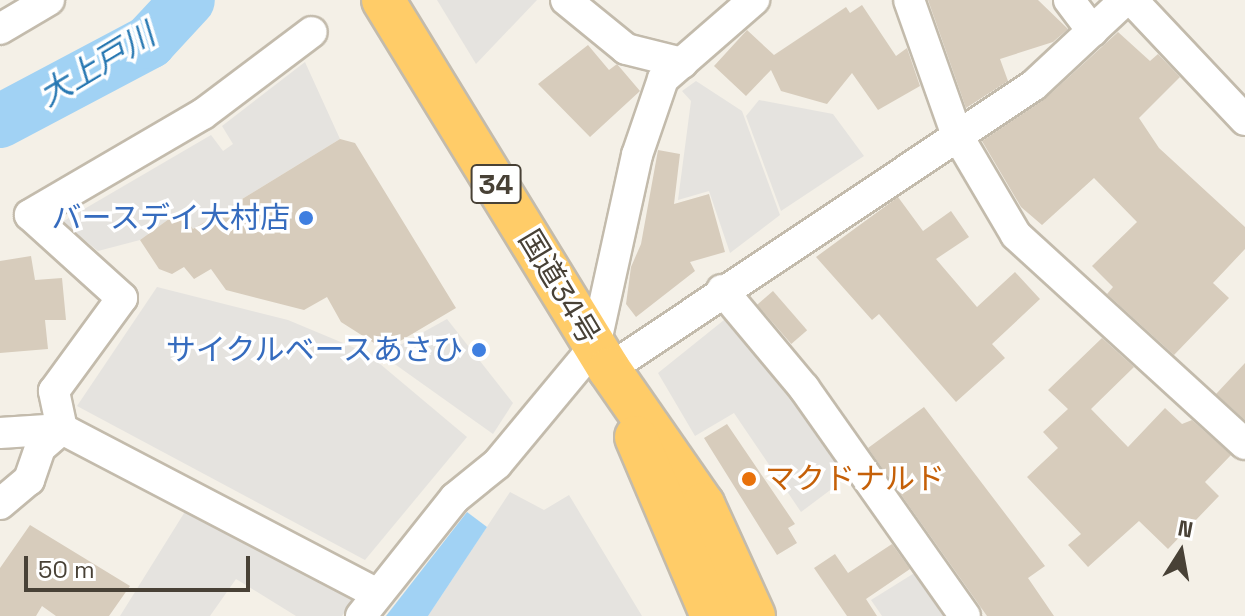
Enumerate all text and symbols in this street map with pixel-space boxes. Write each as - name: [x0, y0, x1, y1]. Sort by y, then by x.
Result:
- water label: 大上戸川: [32, 16, 162, 114]
- road number: 34: [470, 160, 522, 208]
- place label: バースデイ大村店: [50, 200, 290, 236]
- marker: バースデイ大村店: [297, 209, 315, 227]
- street label: 国道34号: [511, 223, 607, 351]
- place label: サイクルベースあさひ: [163, 332, 463, 368]
- marker: サイクルベースあさひ: [470, 341, 488, 359]
- place label: マクドナルド: [765, 461, 945, 497]
- marker: マクドナルド: [740, 470, 758, 488]
- north arrow: [1141, 512, 1221, 592]
- text: N: [1176, 513, 1195, 544]
- scale bar: [28, 540, 254, 590]
- text: 50 m: [38, 554, 95, 585]

